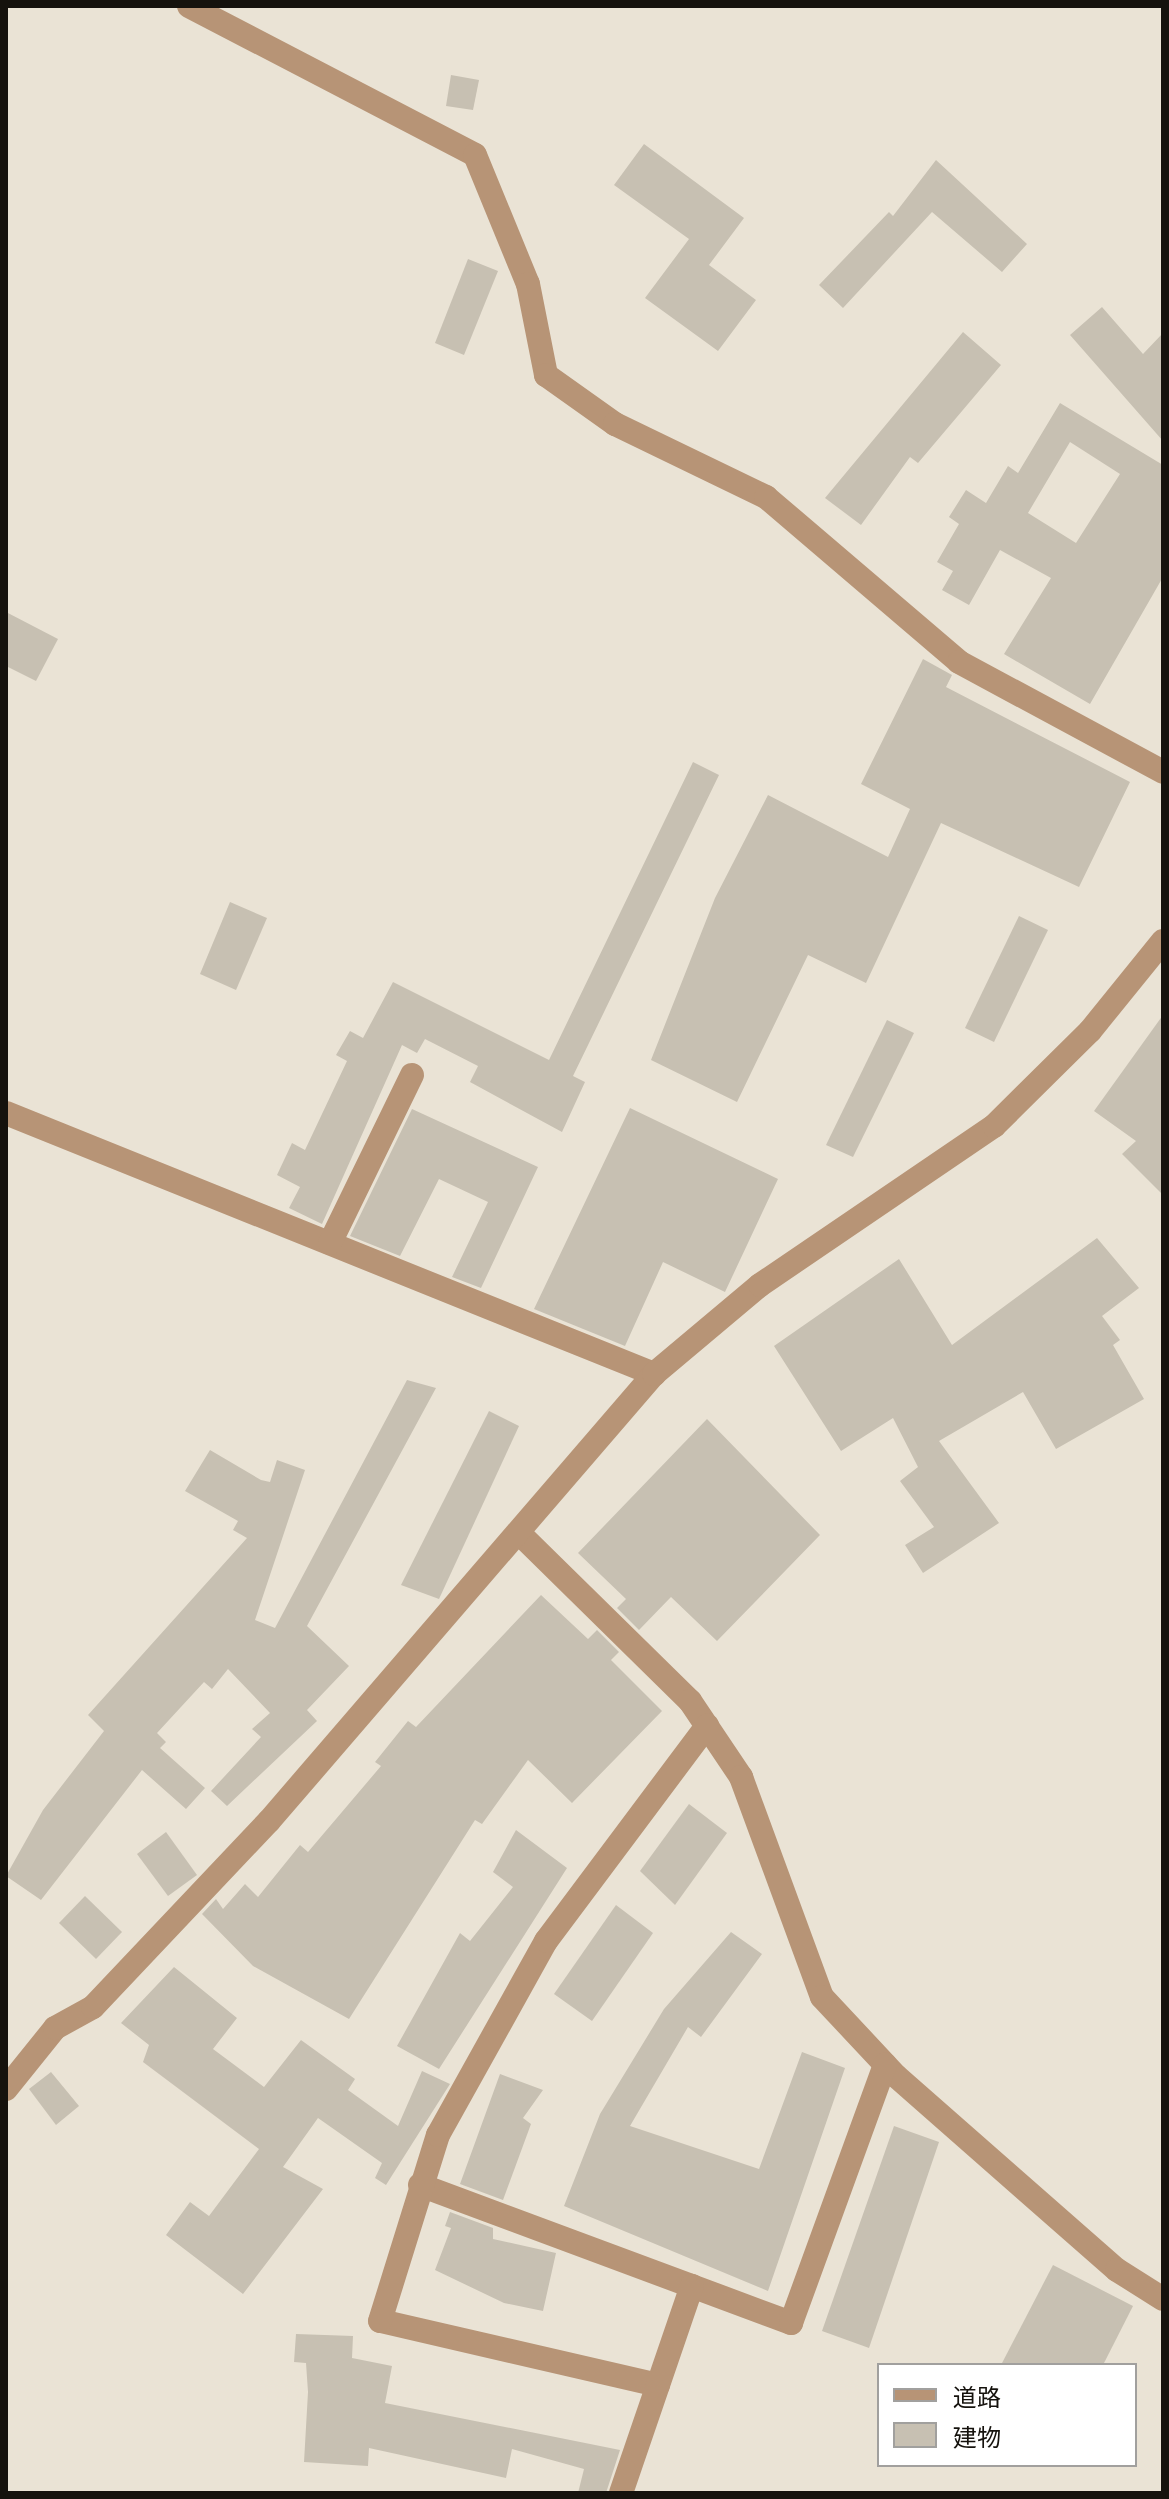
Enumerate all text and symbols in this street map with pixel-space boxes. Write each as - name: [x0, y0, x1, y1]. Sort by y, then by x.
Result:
- legend: [877, 2363, 1137, 2467]
- text: 道路: [953, 2384, 1001, 2412]
- text: 建物: [953, 2424, 1001, 2452]

